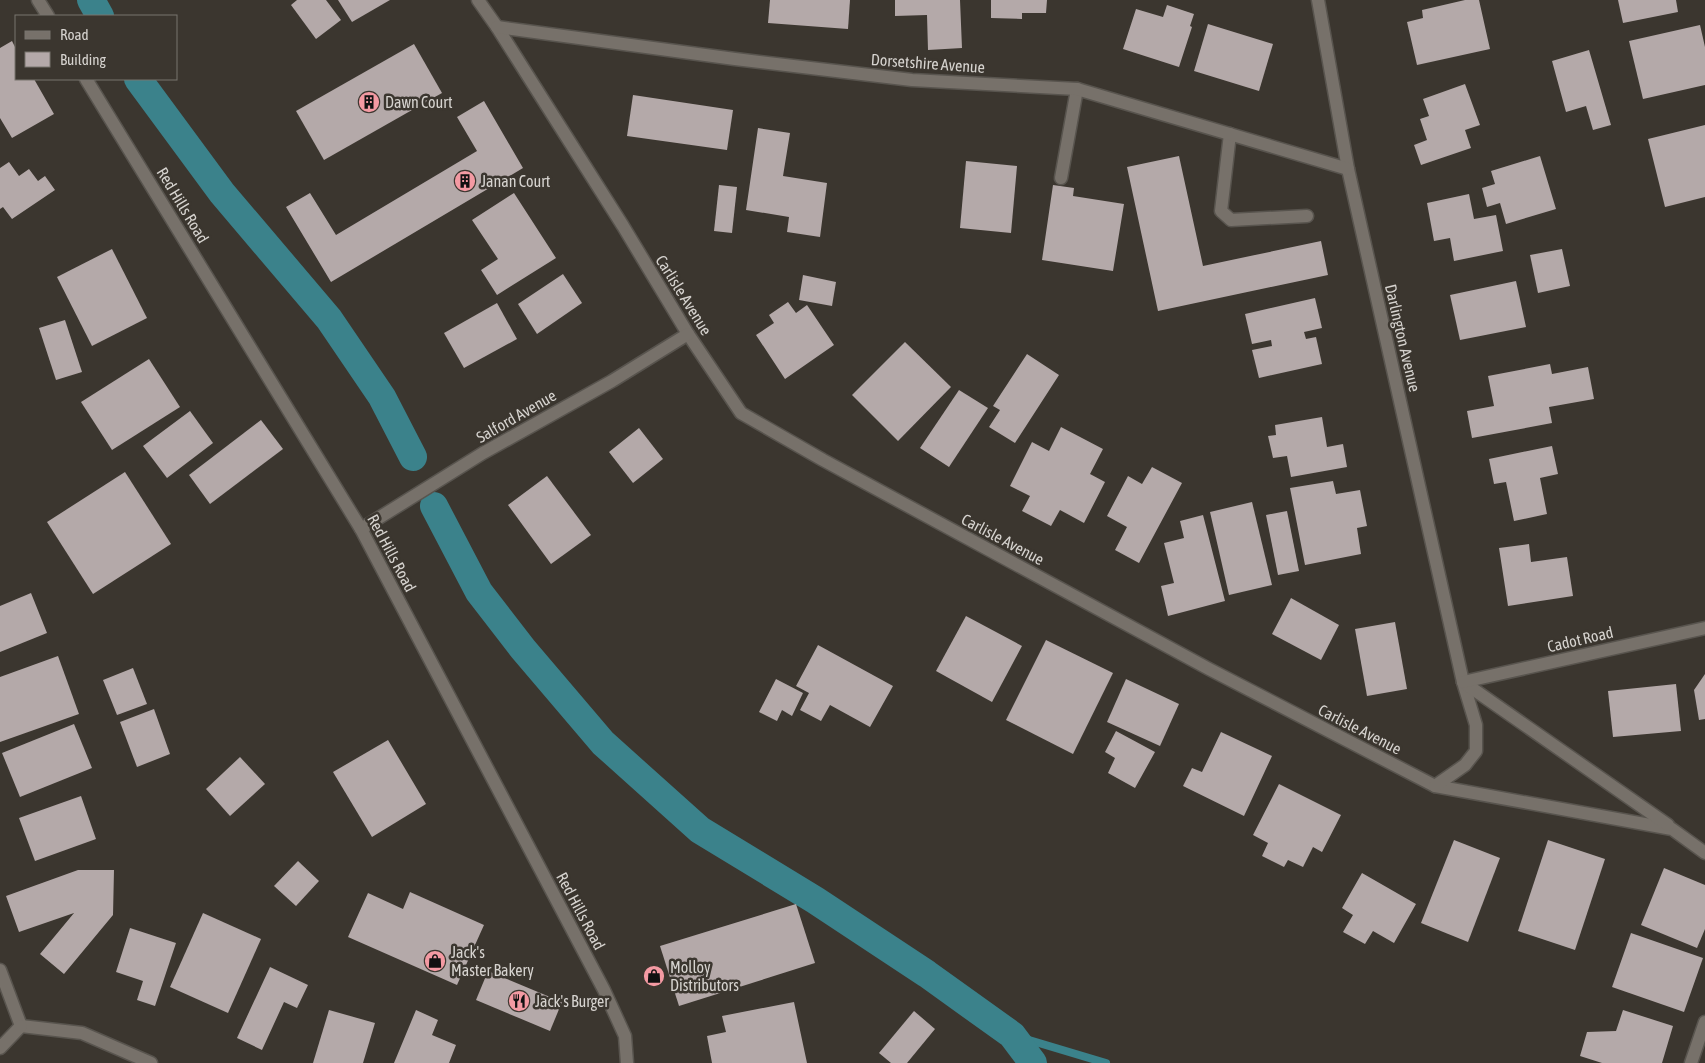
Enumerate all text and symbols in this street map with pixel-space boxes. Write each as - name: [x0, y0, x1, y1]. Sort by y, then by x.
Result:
- legend: [15, 15, 178, 80]
- text: Road: [60, 26, 89, 43]
- street label: Dorsetshire Avenue: [870, 50, 986, 76]
- text: Building: [60, 51, 106, 68]
- building icon: Dawn Court: [357, 90, 381, 114]
- place label: Dawn Court: [385, 93, 453, 111]
- street label: Red Hills Road: [153, 164, 213, 246]
- building icon: Janan Court: [453, 169, 477, 193]
- place label: Janan Court: [481, 172, 551, 190]
- street label: Carlisle Avenue: [652, 252, 716, 338]
- street label: Darlington Avenue: [1381, 282, 1424, 394]
- street label: Salford Avenue: [473, 386, 559, 446]
- street label: Carlisle Avenue: [959, 510, 1047, 568]
- street label: Red Hills Road: [364, 511, 420, 595]
- street label: Cadot Road: [1545, 623, 1615, 655]
- street label: Carlisle Avenue: [1315, 700, 1405, 758]
- street label: Red Hills Road: [553, 869, 609, 953]
- place label: Jack's Master Bakery: [451, 943, 534, 980]
- shop icon: Jack's Master Bakery: [423, 949, 447, 973]
- place label: Molloy Distributors: [670, 958, 739, 994]
- shop icon: Molloy Distributors: [642, 964, 666, 988]
- restaurant icon: Jack's Burger: [507, 989, 531, 1013]
- place label: Jack's Burger: [535, 992, 609, 1011]

